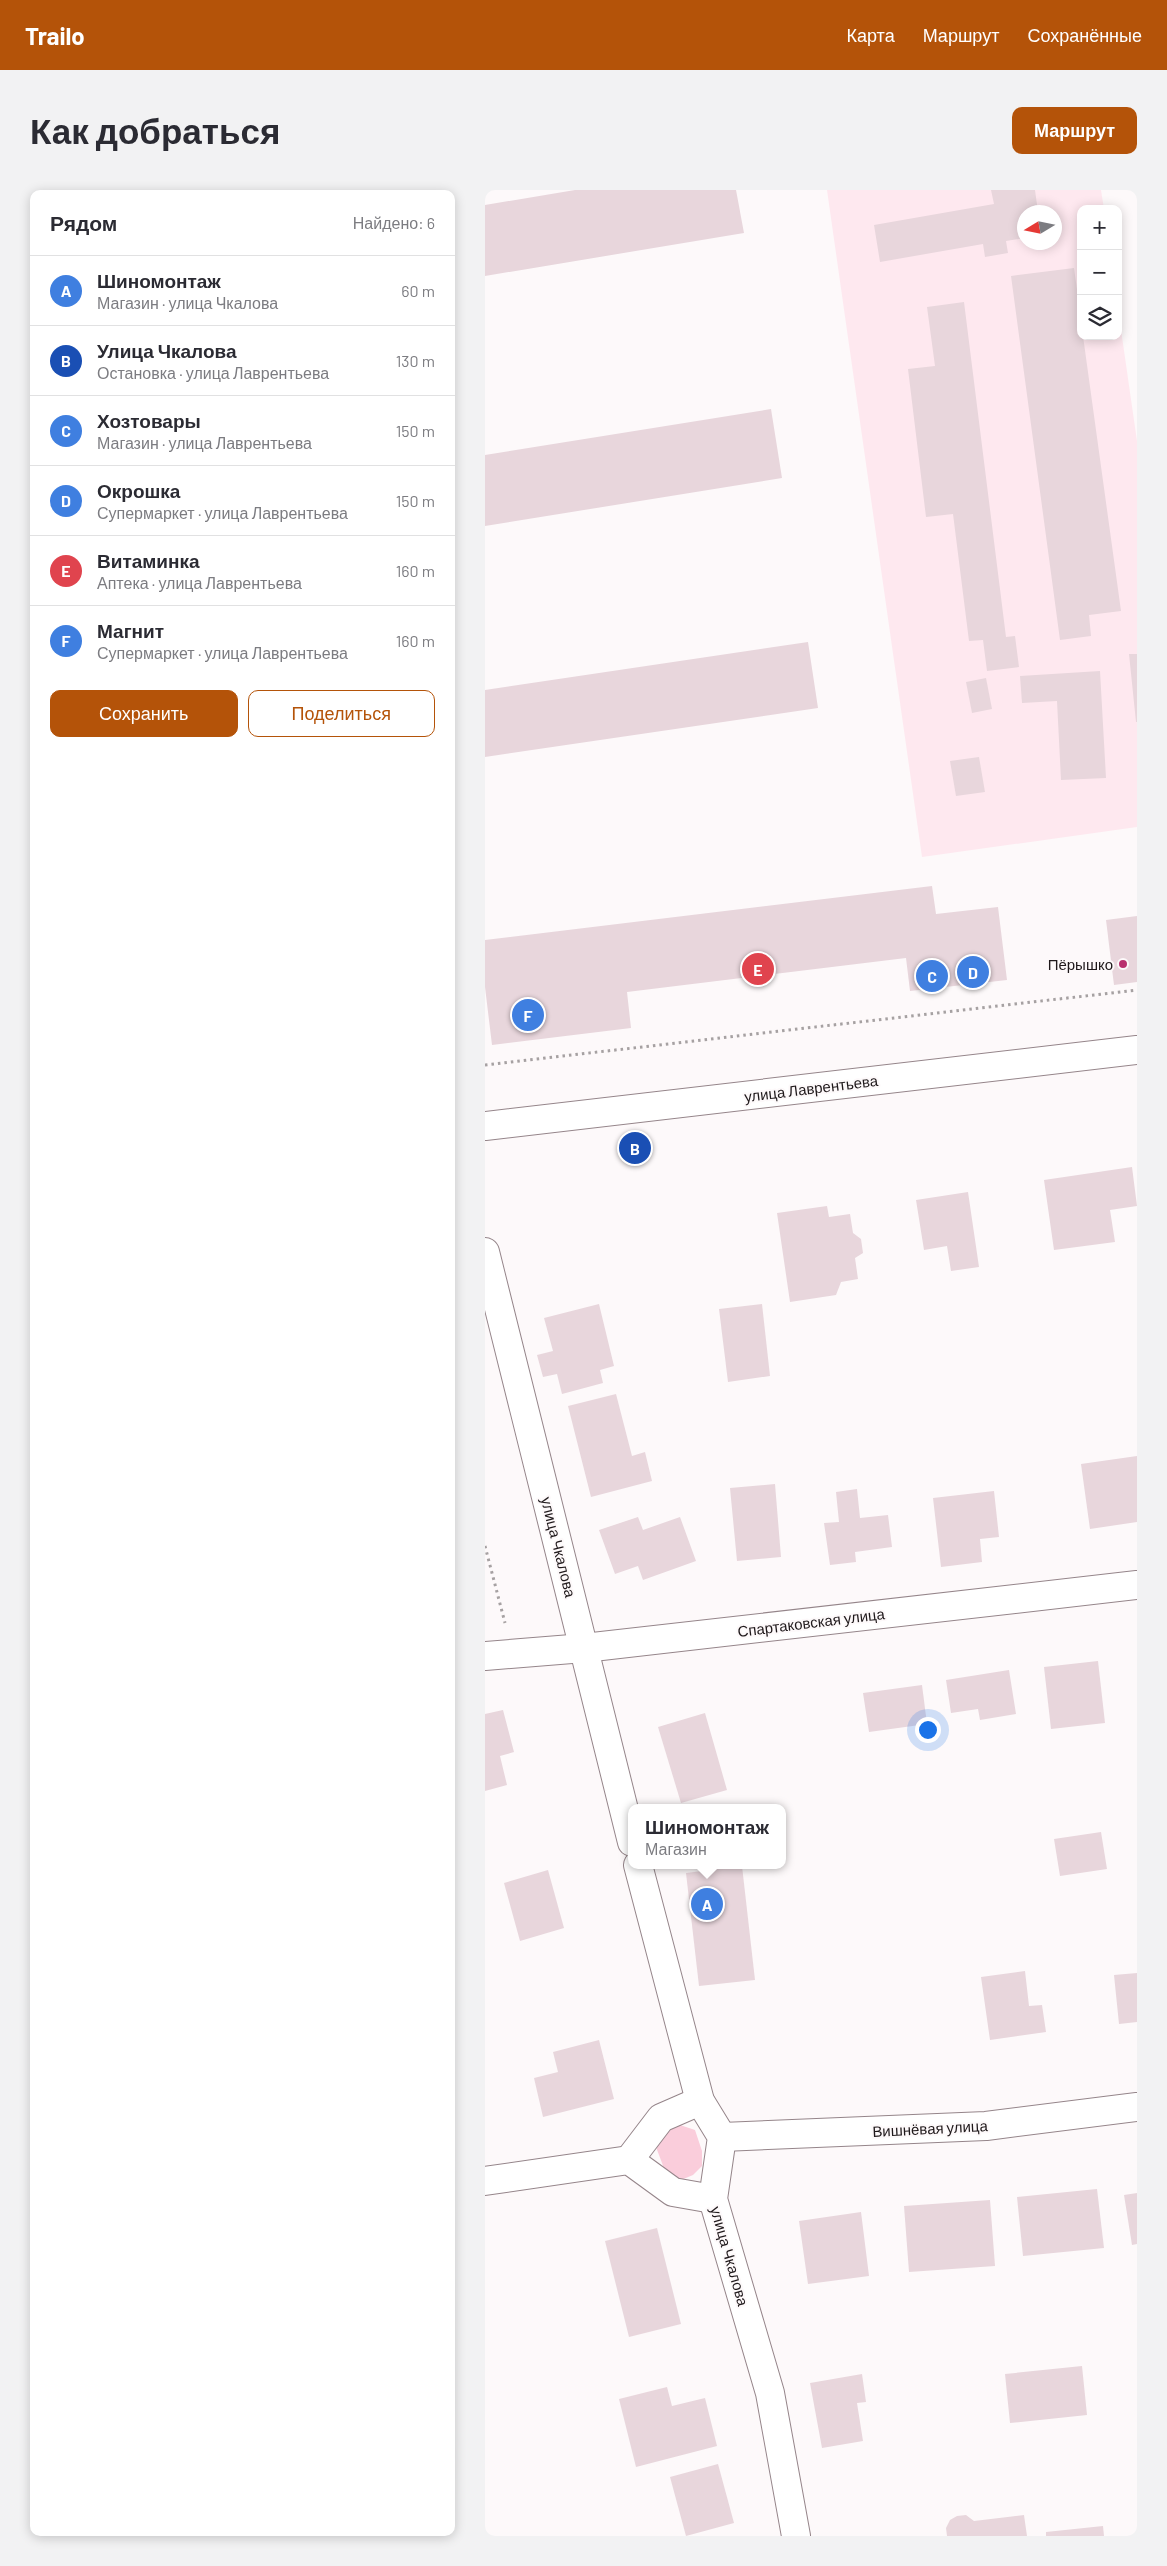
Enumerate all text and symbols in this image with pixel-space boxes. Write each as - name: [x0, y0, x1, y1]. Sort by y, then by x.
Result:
- text: Trailo: [25, 21, 85, 50]
- text: Карта: [847, 24, 895, 46]
- text: Маршрут: [923, 24, 999, 46]
- text: Сохранённые: [1027, 24, 1142, 46]
- button: Маршрут: [1012, 107, 1137, 154]
- text: Как добраться: [30, 109, 280, 151]
- north arrow: [1017, 205, 1062, 250]
- map controls: [1077, 205, 1122, 340]
- button: +: [1077, 205, 1122, 250]
- text: Рядом: [50, 210, 117, 235]
- text: Найдено: 6: [353, 213, 435, 232]
- button: −: [1077, 250, 1122, 295]
- text: Шиномонтаж: [97, 269, 221, 292]
- text: A: [61, 281, 71, 300]
- text: 60 m: [401, 281, 435, 300]
- text: Магазин · улица Чкалова: [97, 293, 278, 312]
- button: layers: [1077, 295, 1122, 340]
- text: Улица Чкалова: [97, 339, 237, 362]
- text: B: [61, 351, 71, 370]
- text: 130 m: [396, 351, 435, 370]
- text: Остановка · улица Лаврентьева: [97, 363, 329, 382]
- text: Хозтовары: [97, 409, 201, 432]
- text: C: [61, 421, 71, 440]
- text: 150 m: [396, 421, 435, 440]
- text: Магазин · улица Лаврентьева: [97, 433, 312, 452]
- text: Окрошка: [97, 479, 180, 502]
- text: D: [61, 491, 71, 510]
- text: 150 m: [396, 491, 435, 510]
- text: Супермаркет · улица Лаврентьева: [97, 503, 348, 522]
- text: Витаминка: [97, 549, 200, 572]
- text: E: [61, 561, 71, 580]
- text: 160 m: [396, 561, 435, 580]
- text: Аптека · улица Лаврентьева: [97, 573, 302, 592]
- text: Магнит: [97, 619, 164, 642]
- text: F: [62, 631, 70, 650]
- text: 160 m: [396, 631, 435, 650]
- text: Супермаркет · улица Лаврентьева: [97, 643, 348, 662]
- button: Сохранить: [50, 690, 238, 737]
- button: Поделиться: [248, 690, 435, 737]
- pin: E: [742, 950, 774, 988]
- pin: D: [957, 953, 989, 991]
- place label: Пёрышко: [1048, 955, 1113, 973]
- pin: C: [916, 957, 948, 995]
- marker: Пёрышко: [1117, 958, 1129, 970]
- pin: F: [512, 996, 544, 1034]
- street label: улица Лаврентьева: [743, 1071, 880, 1105]
- pin: B: [619, 1129, 651, 1167]
- street label: улица Чкалова: [538, 1495, 580, 1600]
- street label: Спартаковская улица: [736, 1604, 886, 1640]
- your location: [915, 1717, 941, 1743]
- popup: [628, 1804, 786, 1869]
- text: Шиномонтаж: [645, 1815, 769, 1838]
- text: Магазин: [645, 1839, 707, 1858]
- pin: A: [691, 1885, 723, 1923]
- street label: Вишнёвая улица: [872, 2116, 989, 2140]
- street label: улица Чкалова: [707, 2204, 753, 2309]

